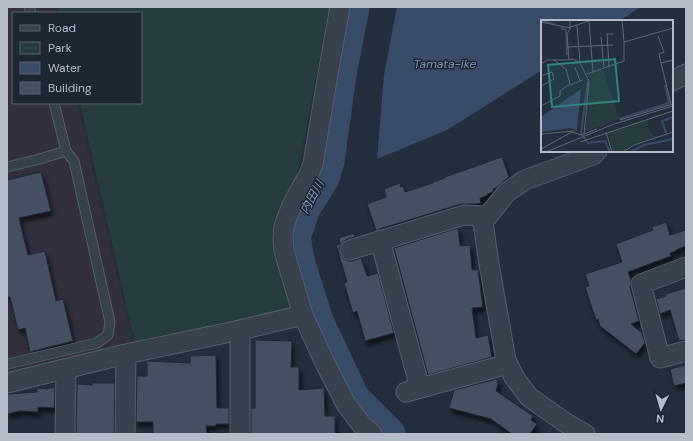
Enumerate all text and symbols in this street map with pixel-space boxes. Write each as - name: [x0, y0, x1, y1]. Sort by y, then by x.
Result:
- legend: [12, 12, 142, 104]
- text: Road: [48, 20, 76, 36]
- inset map: [541, 20, 673, 152]
- text: Park: [48, 40, 72, 56]
- water label: Tamata-ike: [414, 56, 477, 72]
- text: Water: [48, 60, 82, 76]
- text: Building: [48, 80, 92, 96]
- water label: 内田川: [296, 176, 329, 217]
- north arrow: [641, 389, 681, 429]
- text: N: [656, 412, 665, 426]

